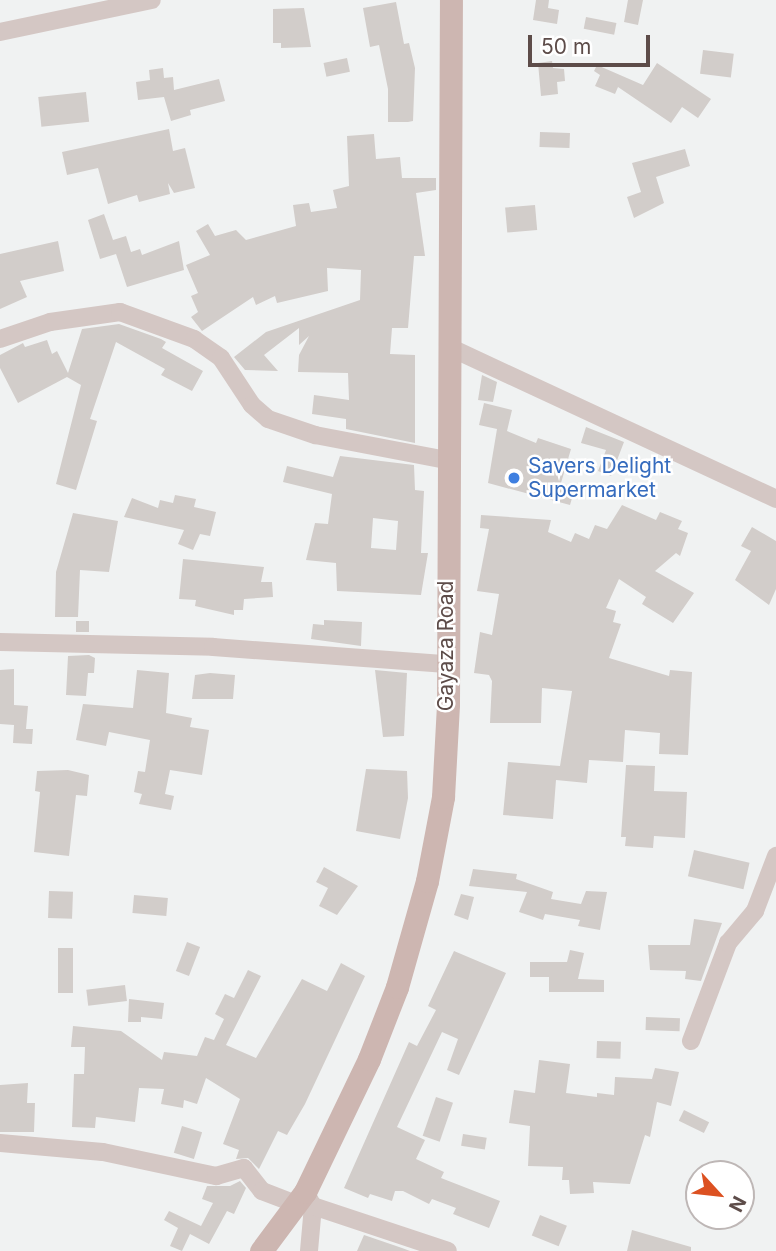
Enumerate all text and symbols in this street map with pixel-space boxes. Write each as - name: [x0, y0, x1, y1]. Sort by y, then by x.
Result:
- scale bar: [531, 21, 654, 65]
- text: 50 m: [541, 34, 591, 59]
- place label: Savers Delight Supermarket: [528, 453, 671, 503]
- marker: Savers Delight Supermarket: [506, 470, 522, 486]
- street label: Gayaza Road: [433, 581, 459, 711]
- north arrow: [685, 1160, 755, 1230]
- text: N: [724, 1192, 751, 1216]

